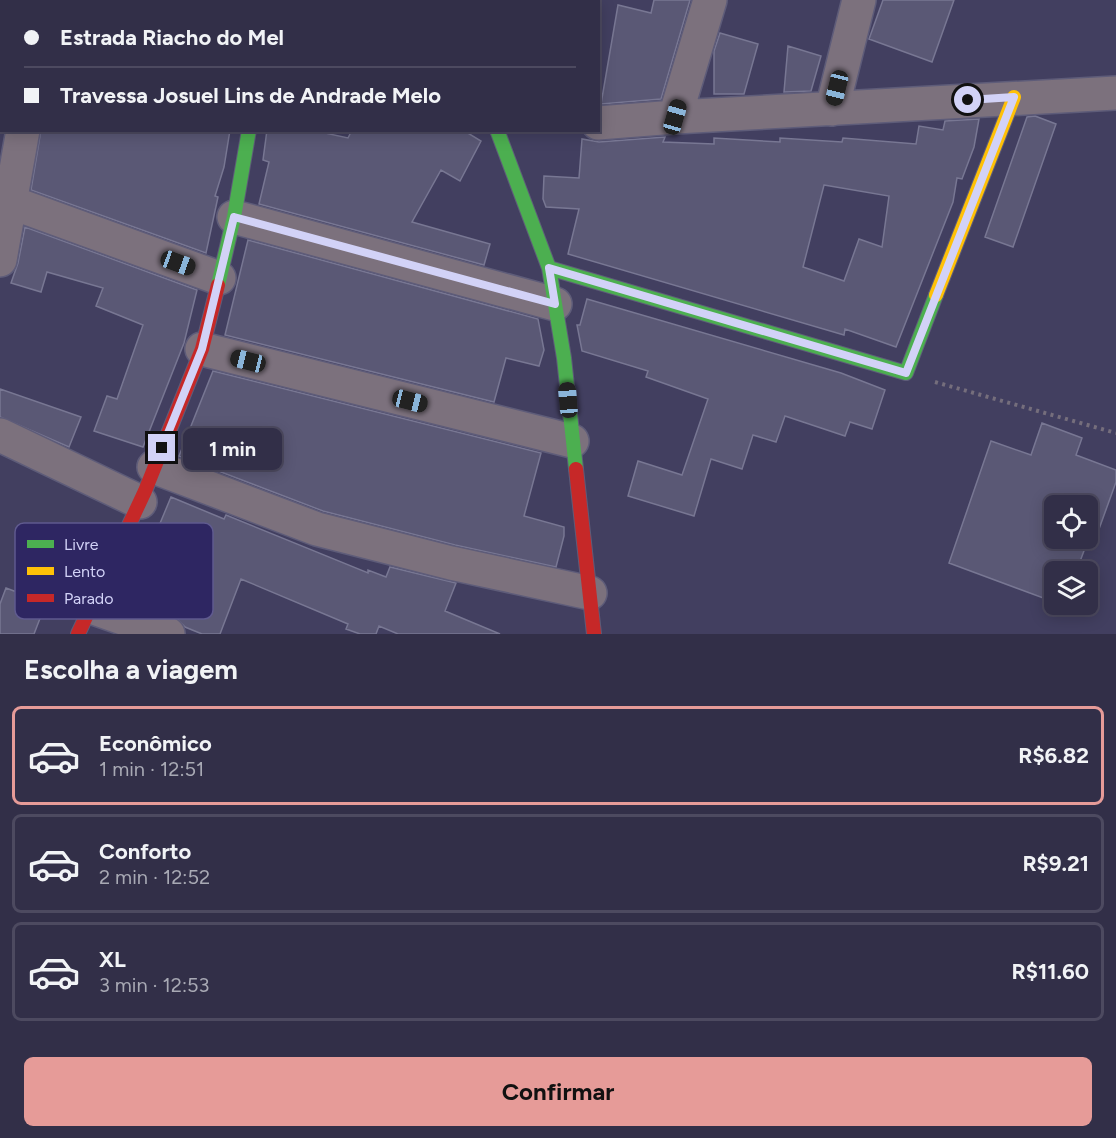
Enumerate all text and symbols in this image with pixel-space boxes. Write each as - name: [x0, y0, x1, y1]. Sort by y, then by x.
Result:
- text: Estrada Riacho do Mel: [60, 24, 284, 51]
- car: [824, 68, 850, 108]
- text: Travessa Josuel Lins de Andrade Melo: [60, 82, 441, 109]
- route start: [954, 86, 981, 113]
- car: [661, 97, 689, 137]
- car: [158, 248, 198, 278]
- car: [228, 348, 268, 374]
- car: [557, 381, 579, 419]
- car: [390, 388, 430, 414]
- callout: 1 min: [183, 427, 282, 469]
- route end: [148, 434, 175, 461]
- text: 1 min: [209, 437, 256, 461]
- map controls: [1044, 495, 1098, 615]
- button: locate: [1044, 495, 1098, 549]
- legend: [15, 523, 213, 619]
- text: Livre: [64, 535, 99, 554]
- button: layers: [1044, 561, 1098, 615]
- text: Lento: [64, 562, 105, 581]
- text: Parado: [64, 589, 114, 608]
- text: Escolha a viagem: [24, 653, 238, 686]
- icon: car: [27, 729, 81, 783]
- text: Econômico: [99, 730, 212, 757]
- text: R$6.82: [1018, 742, 1089, 769]
- text: 1 min · 12:51: [99, 757, 204, 781]
- icon: car: [27, 837, 81, 891]
- text: Conforto: [99, 838, 191, 865]
- text: R$9.21: [1022, 850, 1089, 877]
- text: 2 min · 12:52: [99, 865, 210, 889]
- icon: car: [27, 945, 81, 999]
- text: XL: [99, 946, 126, 973]
- text: R$11.60: [1012, 958, 1089, 985]
- text: 3 min · 12:53: [99, 973, 209, 997]
- button: Confirmar: [24, 1057, 1092, 1126]

